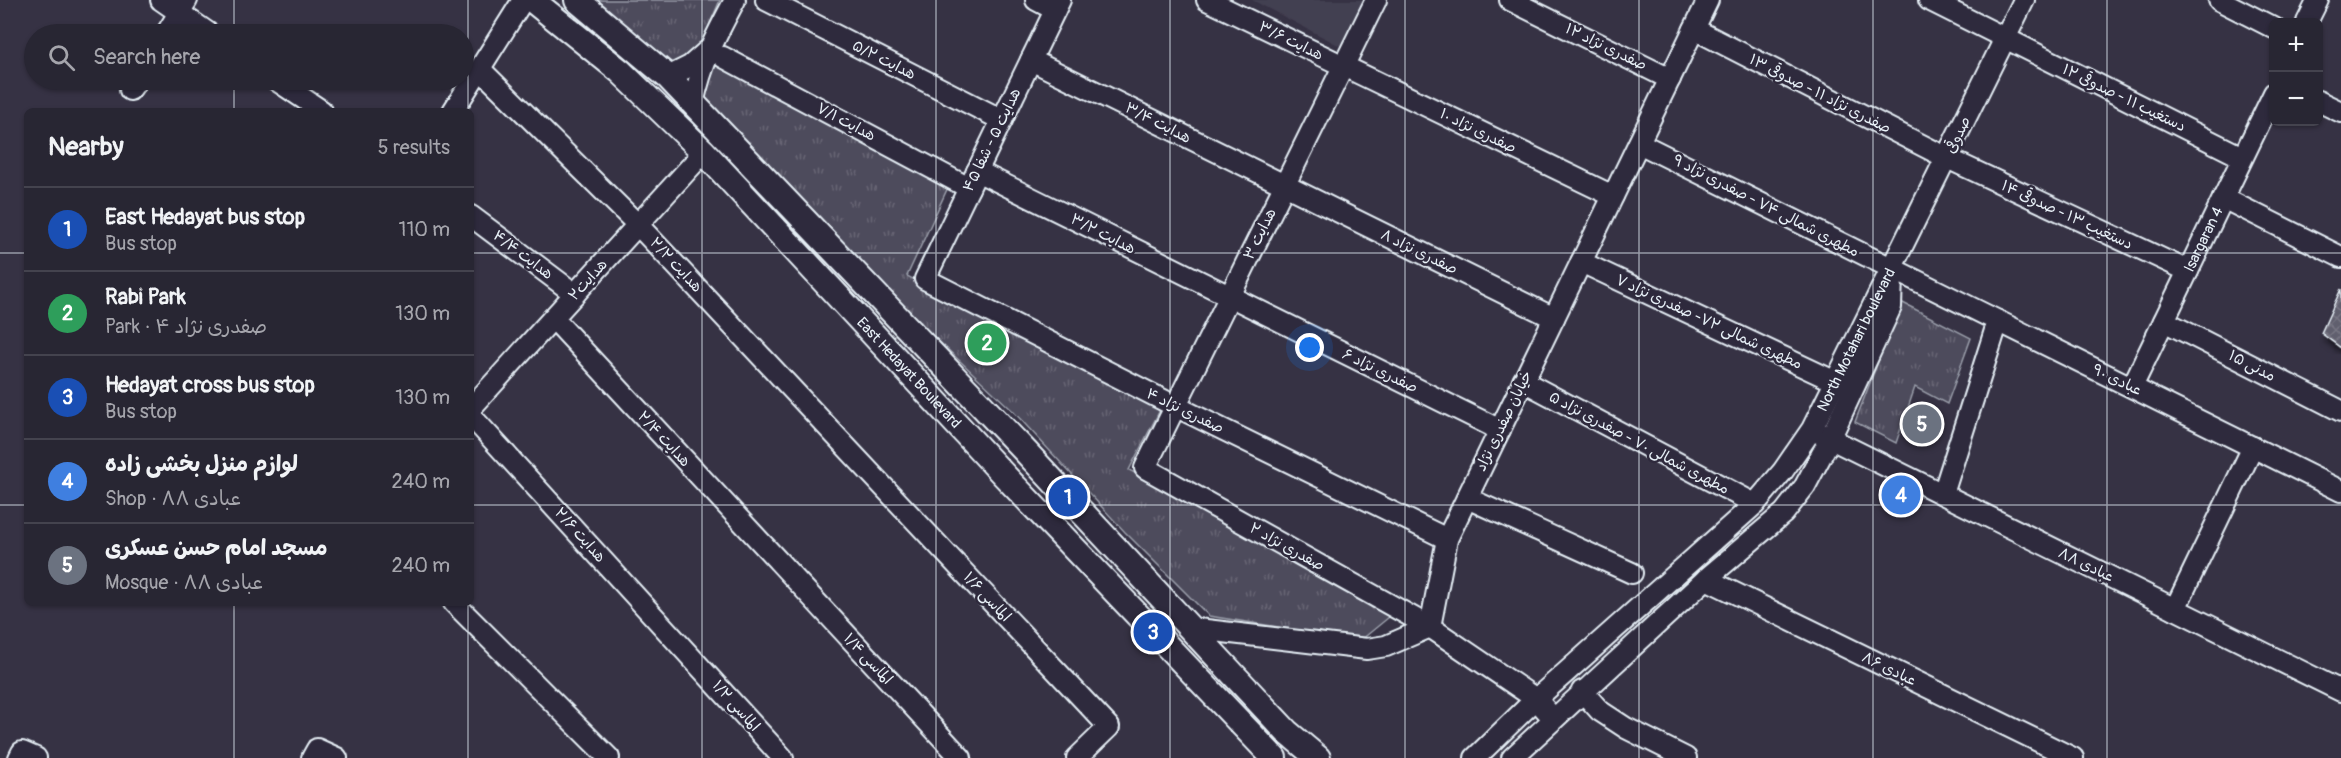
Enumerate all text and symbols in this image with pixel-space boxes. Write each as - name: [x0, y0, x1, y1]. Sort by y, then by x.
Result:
- street label: هدایت ۳/۶: [1256, 17, 1326, 65]
- map controls: [2269, 18, 2323, 126]
- button: +: [2269, 18, 2323, 72]
- street label: صفدری نژاد ۱۲: [1562, 19, 1650, 75]
- search box: [24, 24, 474, 90]
- street label: هدایت ۵/۲: [849, 36, 919, 84]
- icon: search: [45, 41, 78, 74]
- text: Search here: [93, 43, 200, 71]
- street label: صفدری نژاد ۱۱ - صدوقی ۱۳: [1746, 48, 1895, 138]
- street label: دستغیب ۱۱ - صدوقی ۱۲: [2059, 58, 2190, 136]
- button: −: [2269, 72, 2323, 126]
- street label: هدایت ۵ - شفا ۴۵: [959, 85, 1025, 195]
- street label: هدایت ۳/۴: [1122, 98, 1194, 148]
- street label: هدایت ۷/۱: [813, 99, 879, 145]
- street label: صفدری نژاد ۱۰: [1437, 104, 1519, 158]
- street label: صدوقی: [1939, 112, 1975, 157]
- text: Nearby: [48, 131, 124, 163]
- text: 5 results: [378, 135, 450, 160]
- street label: مطهری شمالی ۷۴ - صفدری نژاد ۹: [1669, 151, 1863, 261]
- street label: دستغیب ۱۳ - صدوقی ۱۴: [1998, 174, 2137, 254]
- text: East Hedayat bus stop: [105, 203, 305, 231]
- street label: Isargaran 4: [2180, 203, 2227, 275]
- street label: هدایت ۳: [1239, 205, 1281, 263]
- street label: هدایت ۳/۲: [1067, 210, 1139, 258]
- text: 1: [64, 217, 71, 242]
- text: 110 m: [399, 217, 450, 242]
- street label: صفدری نژاد ۸: [1377, 225, 1461, 279]
- street label: هدایت ۴/۴: [489, 226, 557, 284]
- text: Bus stop: [105, 231, 177, 256]
- street label: هدایت ۲/۲: [646, 233, 706, 297]
- street label: هدایت۲: [564, 255, 612, 305]
- street label: North Motahari boulevard: [1813, 265, 1899, 414]
- street label: مطهری شمالی ۷۲- صفدری نژاد ۷: [1613, 270, 1805, 374]
- text: Rabi Park: [105, 283, 186, 311]
- text: 2: [62, 301, 73, 326]
- text: 130 m: [395, 301, 450, 326]
- street label: East Hedayat Boulevard: [853, 313, 965, 432]
- text: Park · صفدری نژاد ۴: [105, 314, 267, 339]
- pin: 2: [968, 320, 1006, 366]
- your location: [1295, 333, 1324, 362]
- street label: صفدری نژاد ۶: [1339, 345, 1421, 397]
- street label: مدنی ۱۵: [2225, 346, 2279, 386]
- street label: عبادی ۹۰: [2089, 360, 2145, 400]
- street label: خیابان صفدری نژاد: [1471, 368, 1537, 474]
- text: Hedayat cross bus stop: [105, 371, 315, 399]
- street label: صفدری نژاد ۴: [1143, 384, 1227, 438]
- text: 3: [62, 385, 73, 410]
- text: 130 m: [395, 385, 450, 410]
- street label: مطهری شمالی ۷۰ - صفدری نژاد ۵: [1546, 387, 1732, 499]
- text: Bus stop: [105, 399, 177, 424]
- pin: 5: [1902, 402, 1942, 446]
- street label: هدایت ۲/۴: [633, 407, 695, 471]
- text: لوازم منزل بخشی زاده: [105, 450, 298, 478]
- text: 4: [62, 469, 73, 494]
- text: 240 m: [391, 469, 450, 494]
- pin: 4: [1882, 472, 1920, 518]
- pin: 1: [1048, 474, 1088, 520]
- text: Shop · عبادی ۸۸: [105, 486, 241, 511]
- street label: هدایت ۲/۶: [550, 504, 610, 566]
- street label: صفدری نژاد ۲: [1246, 519, 1328, 575]
- text: مسجد امام حسن عسکری: [105, 534, 328, 562]
- street label: عبادی ۸۸: [2055, 543, 2117, 587]
- text: 5: [62, 553, 73, 578]
- text: 240 m: [391, 553, 450, 578]
- street label: الماسی ۱/۶: [959, 568, 1015, 626]
- text: Mosque · عبادی ۸۸: [105, 570, 263, 595]
- pin: 3: [1134, 610, 1172, 654]
- street label: الماسی ۱/۴: [839, 629, 897, 689]
- street label: عبادی ۸۶: [1859, 648, 1919, 690]
- street label: الماسی ۱/۲: [708, 676, 764, 736]

